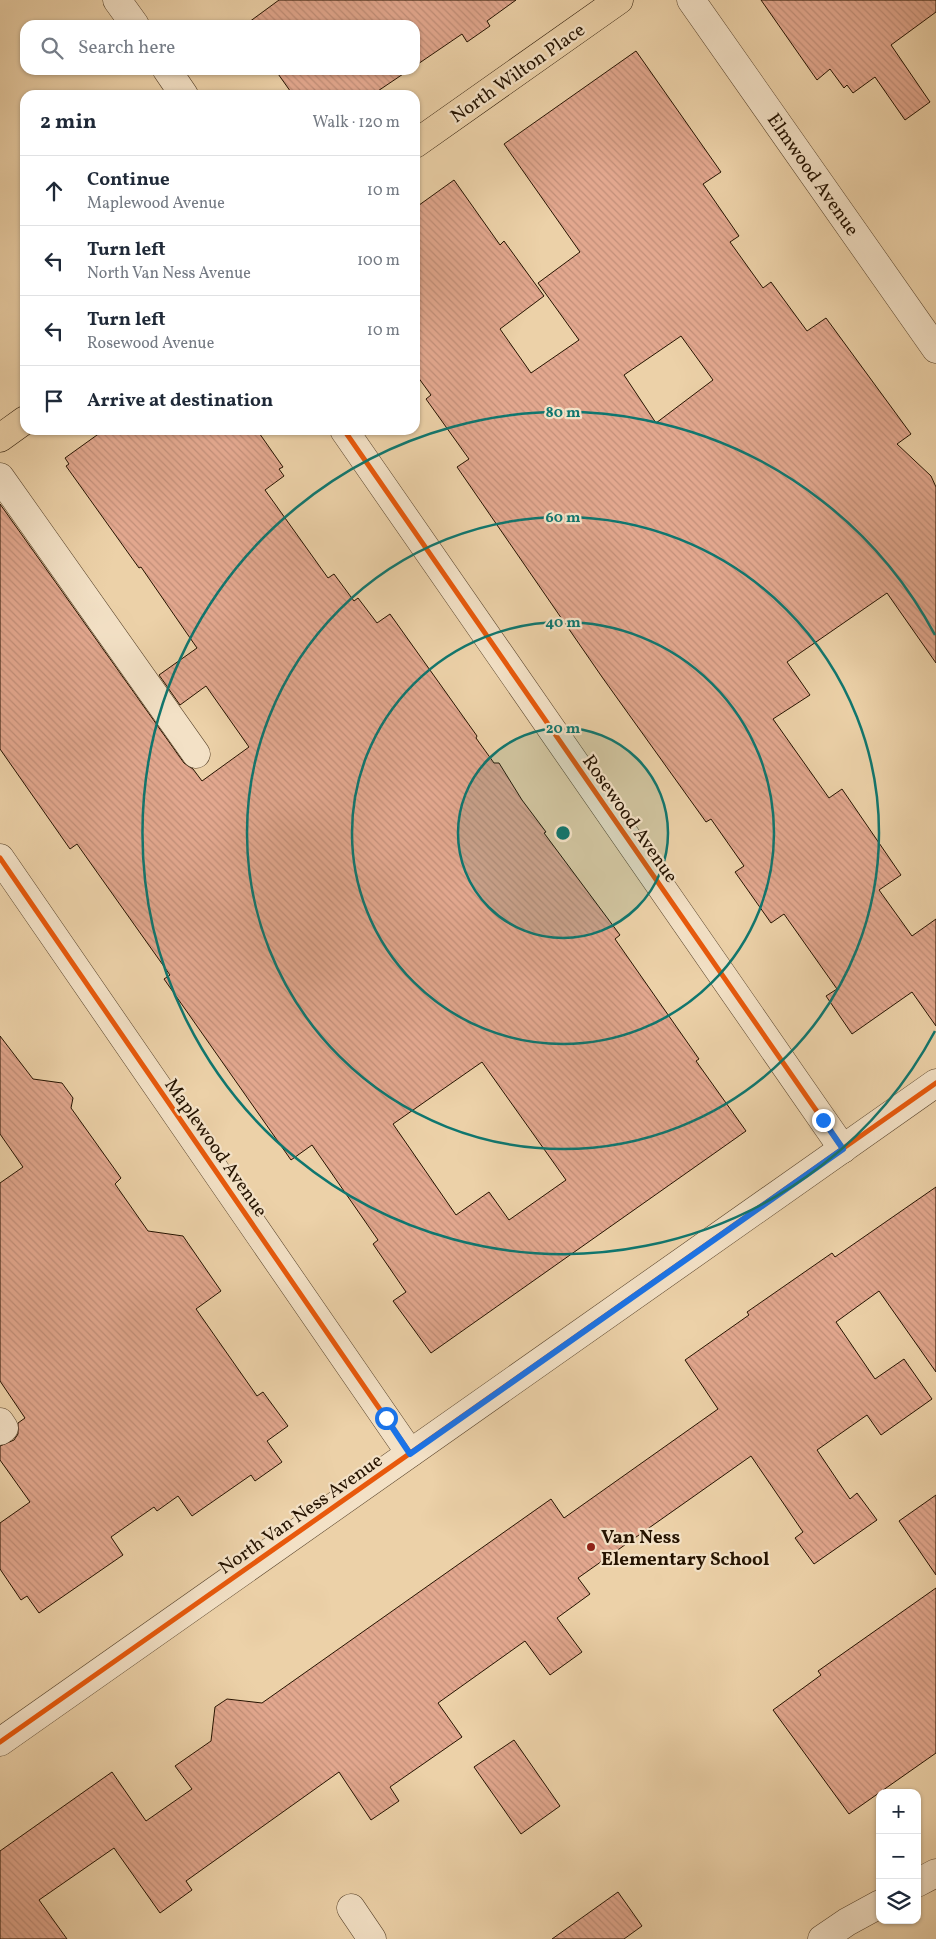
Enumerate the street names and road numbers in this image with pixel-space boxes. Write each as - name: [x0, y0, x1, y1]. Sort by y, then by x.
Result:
- street label: North Wilton Place: [446, 17, 591, 130]
- street label: Elmwood Avenue: [760, 108, 864, 242]
- street label: Rosewood Avenue: [575, 750, 683, 888]
- street label: Maplewood Avenue: [158, 1074, 273, 1223]
- street label: North Van Ness Avenue: [214, 1448, 388, 1581]

